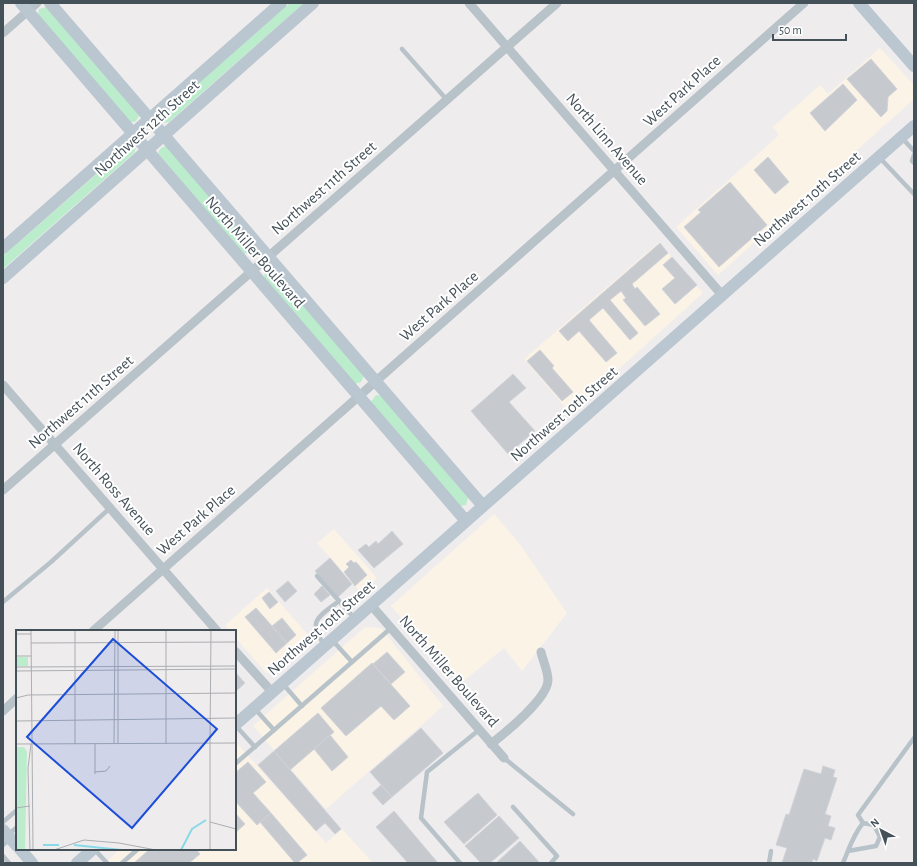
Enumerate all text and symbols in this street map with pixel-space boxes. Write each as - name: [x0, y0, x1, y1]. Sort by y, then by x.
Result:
- scale bar: [773, 16, 846, 42]
- text: 50 m: [779, 24, 802, 36]
- street label: West Park Place: [640, 52, 724, 130]
- street label: Northwest 12th Street: [92, 77, 202, 179]
- street label: North Linn Avenue: [563, 90, 651, 188]
- street label: Northwest 11th Street: [269, 138, 379, 238]
- street label: Northwest 10th Street: [750, 148, 864, 250]
- street label: North Miller Boulevard: [202, 193, 308, 311]
- street label: West Park Place: [397, 268, 481, 344]
- street label: Northwest 11th Street: [26, 352, 136, 452]
- street label: Northwest 10th Street: [507, 363, 621, 465]
- street label: North Ross Avenue: [70, 440, 158, 538]
- street label: West Park Place: [154, 482, 238, 558]
- street label: Northwest 10th Street: [264, 577, 378, 679]
- street label: North Miller Boulevard: [396, 612, 502, 730]
- inset map: [16, 630, 236, 850]
- north arrow: [861, 810, 901, 850]
- text: N: [868, 816, 881, 829]

